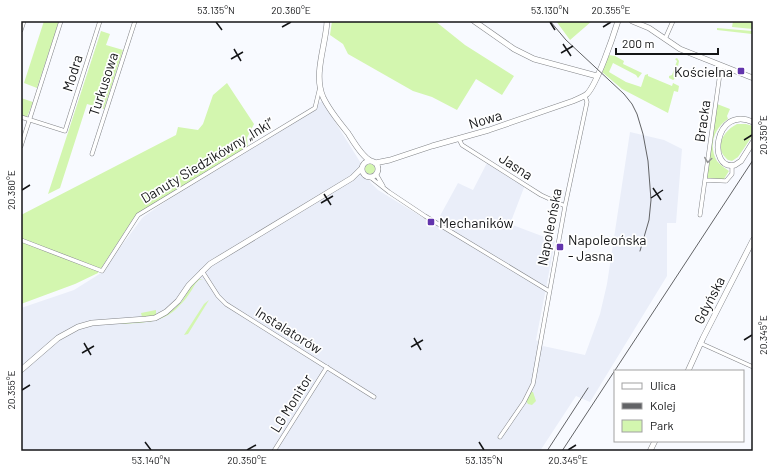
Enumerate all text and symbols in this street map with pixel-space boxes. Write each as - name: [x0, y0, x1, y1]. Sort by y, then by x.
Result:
- text: 53.135°N: [197, 4, 235, 16]
- text: 20.360°E: [271, 4, 311, 16]
- text: 53.130°N: [531, 4, 569, 16]
- text: 20.355°E: [591, 4, 631, 16]
- scale bar: [616, 30, 718, 56]
- text: 200 m: [622, 36, 654, 50]
- street label: Turkusowa: [85, 50, 121, 118]
- street label: Modra: [58, 53, 86, 93]
- place label: Kościelna: [674, 63, 733, 80]
- marker: Kościelna: [736, 66, 746, 76]
- street label: Bracka: [691, 99, 713, 143]
- street label: Nowa: [466, 106, 504, 132]
- street label: Danuty Siedzikówny „Inki”: [138, 113, 277, 206]
- text: 20.350°E: [757, 115, 769, 155]
- street label: Jasna: [496, 149, 536, 183]
- one-way arrow: [704, 157, 713, 163]
- text: 20.360°E: [5, 170, 17, 210]
- street label: Napoleońska: [533, 187, 565, 267]
- place label: Mechaników: [439, 214, 514, 231]
- marker: Mechaników: [426, 217, 436, 227]
- place label: Napoleońska - Jasna: [568, 231, 647, 264]
- marker: Napoleońska - Jasna: [555, 242, 565, 252]
- street label: Gdyńska: [690, 273, 728, 327]
- street label: Instalatorów: [253, 303, 325, 357]
- text: 20.345°E: [757, 315, 769, 355]
- text: 20.355°E: [5, 370, 17, 410]
- legend: [614, 370, 744, 442]
- street label: LG Monitor: [266, 371, 316, 435]
- text: Ulica: [650, 378, 676, 392]
- text: Kolej: [650, 398, 676, 412]
- text: Park: [650, 418, 674, 432]
- text: 53.140°N: [132, 454, 170, 466]
- text: 20.350°E: [227, 454, 267, 466]
- text: 53.135°N: [465, 454, 503, 466]
- text: 20.345°E: [548, 454, 588, 466]

